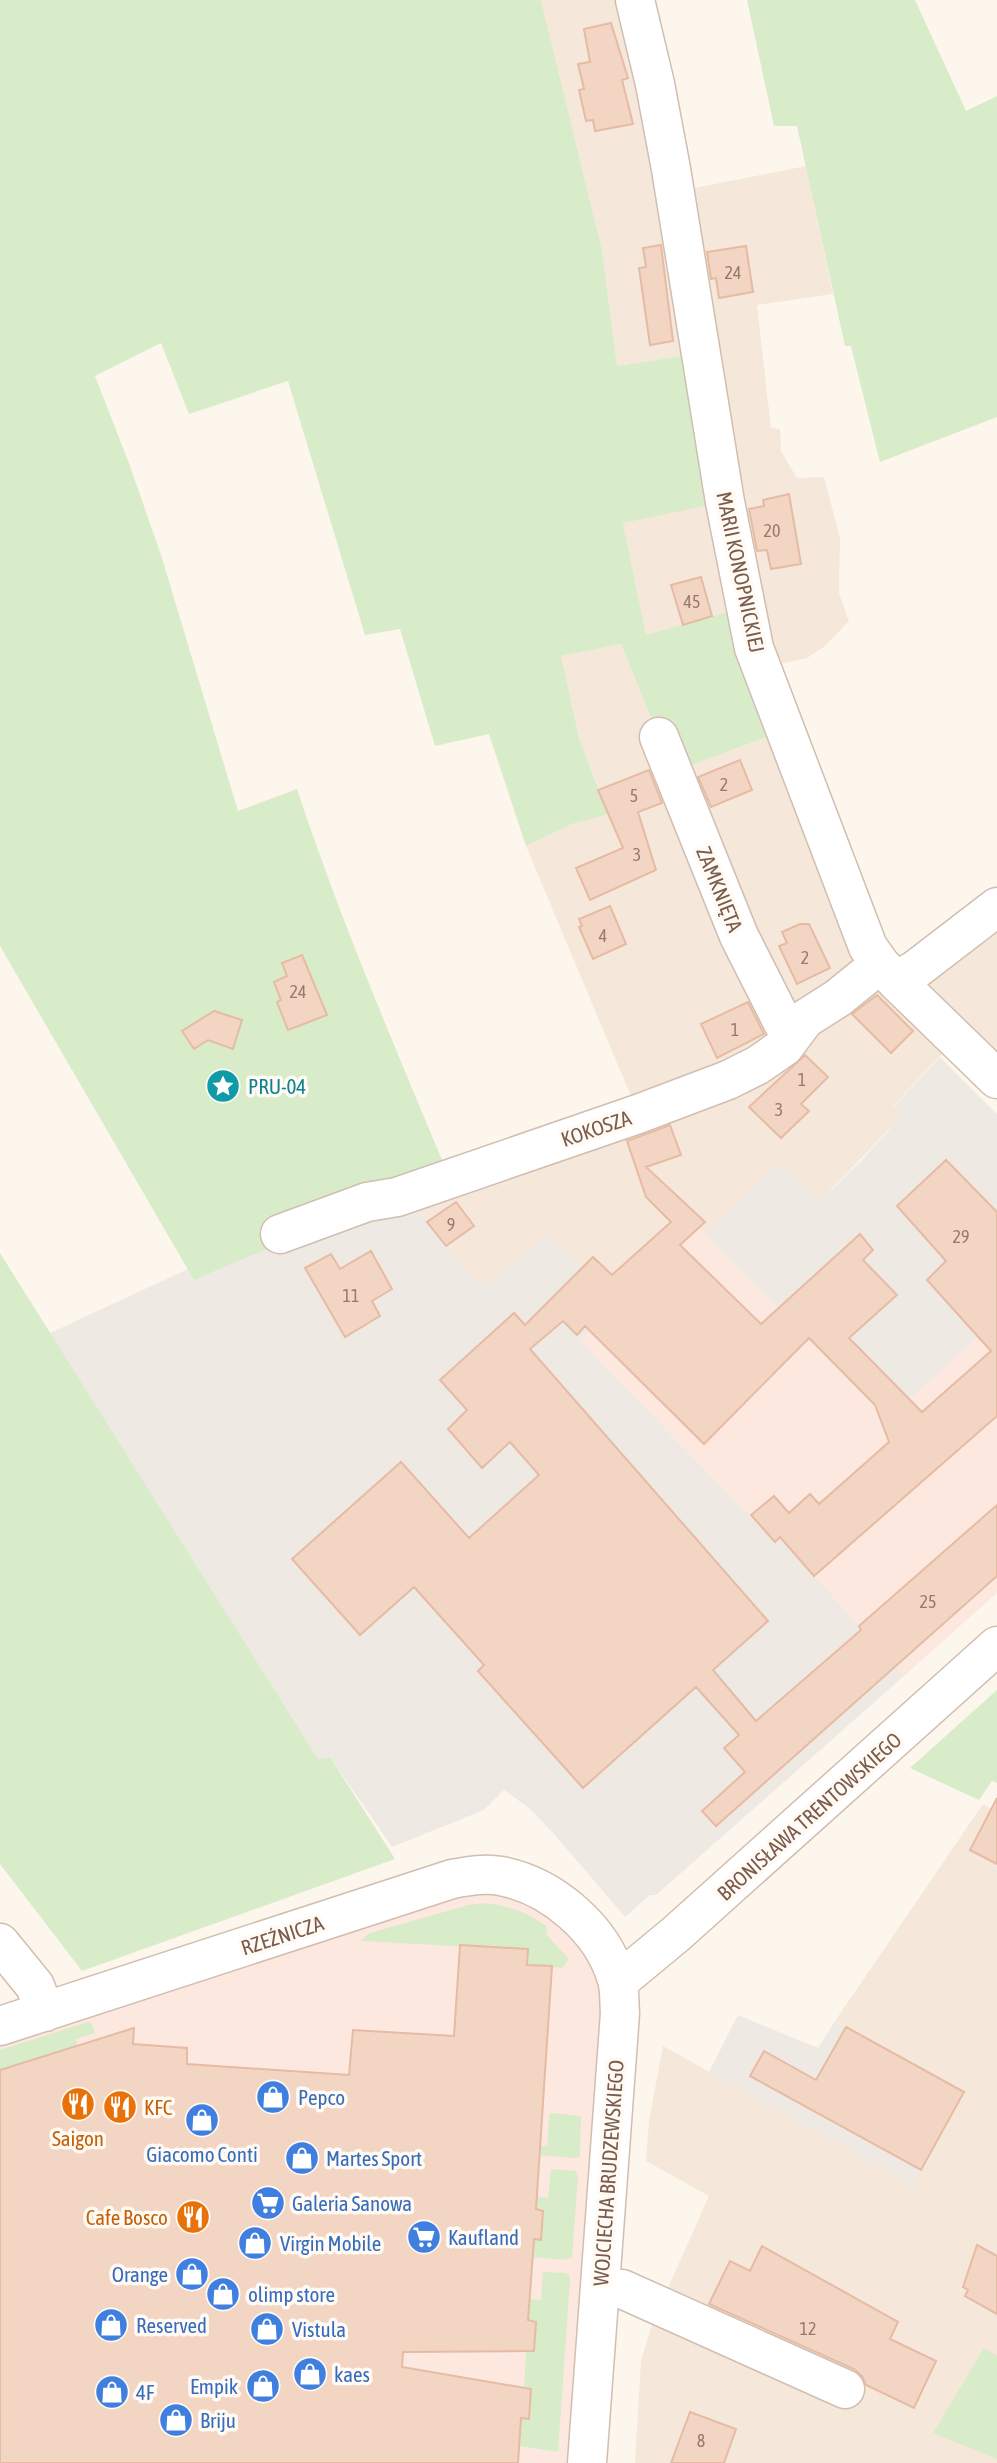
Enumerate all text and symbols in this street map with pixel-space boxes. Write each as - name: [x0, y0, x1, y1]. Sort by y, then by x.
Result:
- house number: 24: [725, 262, 741, 283]
- street label: MARII KONOPNICKIEJ: [712, 489, 770, 655]
- house number: 20: [764, 520, 780, 541]
- house number: 45: [684, 591, 700, 612]
- house number: 2: [720, 774, 728, 795]
- house number: 5: [630, 785, 638, 806]
- street label: ZAMKNIĘTA: [691, 843, 748, 936]
- house number: 3: [633, 844, 641, 865]
- house number: 4: [599, 925, 607, 946]
- house number: 2: [801, 947, 809, 968]
- house number: 24: [290, 981, 306, 1002]
- house number: 1: [731, 1019, 739, 1040]
- place icon: PRU-04: [204, 1067, 242, 1105]
- house number: 1: [798, 1069, 806, 1090]
- place label: PRU-04: [248, 1074, 306, 1098]
- house number: 3: [775, 1099, 783, 1120]
- street label: KOKOSZA: [558, 1105, 635, 1151]
- house number: 9: [447, 1214, 455, 1235]
- house number: 29: [953, 1226, 969, 1247]
- house number: 11: [343, 1285, 359, 1306]
- house number: 25: [920, 1591, 936, 1612]
- street label: BRONISŁAWA TRENTOWSKIEGO: [712, 1727, 906, 1905]
- street label: RZEŹNICZA: [238, 1910, 327, 1960]
- street label: WOJCIECHA BRUDZEWSKIEGO: [588, 2059, 628, 2287]
- shop icon: Pepco: [254, 2078, 292, 2116]
- restaurant icon: Saigon: [59, 2085, 97, 2123]
- place label: Pepco: [298, 2085, 345, 2109]
- restaurant icon: KFC: [101, 2088, 139, 2126]
- place label: KFC: [144, 2095, 173, 2119]
- shop icon: Giacomo Conti: [183, 2101, 221, 2139]
- place label: Saigon: [52, 2126, 104, 2150]
- shop icon: Martes Sport: [283, 2139, 321, 2177]
- place label: Giacomo Conti: [146, 2142, 258, 2166]
- place label: Martes Sport: [326, 2146, 422, 2170]
- supermarket icon: Galeria Sanowa: [249, 2184, 287, 2222]
- place label: Galeria Sanowa: [292, 2191, 412, 2215]
- restaurant icon: Cafe Bosco: [174, 2198, 212, 2236]
- place label: Cafe Bosco: [86, 2205, 168, 2229]
- supermarket icon: Kaufland: [405, 2218, 443, 2256]
- shop icon: Virgin Mobile: [236, 2224, 274, 2262]
- place label: Kaufland: [448, 2225, 519, 2249]
- place label: Virgin Mobile: [280, 2231, 381, 2255]
- shop icon: Orange: [173, 2255, 211, 2293]
- place label: Orange: [112, 2262, 168, 2286]
- shop icon: olimp store: [204, 2275, 242, 2313]
- place label: olimp store: [248, 2282, 335, 2306]
- shop icon: Reserved: [92, 2306, 130, 2344]
- shop icon: Vistula: [248, 2310, 286, 2348]
- place label: Reserved: [136, 2313, 207, 2337]
- place label: Vistula: [292, 2317, 346, 2341]
- house number: 12: [800, 2318, 816, 2339]
- shop icon: kaes: [291, 2355, 329, 2393]
- place label: kaes: [334, 2362, 370, 2386]
- shop icon: Empik: [244, 2367, 282, 2405]
- shop icon: 4F: [93, 2373, 131, 2411]
- place label: Empik: [190, 2374, 238, 2398]
- place label: 4F: [136, 2380, 155, 2404]
- shop icon: Briju: [157, 2401, 195, 2439]
- place label: Briju: [200, 2408, 236, 2432]
- house number: 8: [697, 2430, 705, 2451]

